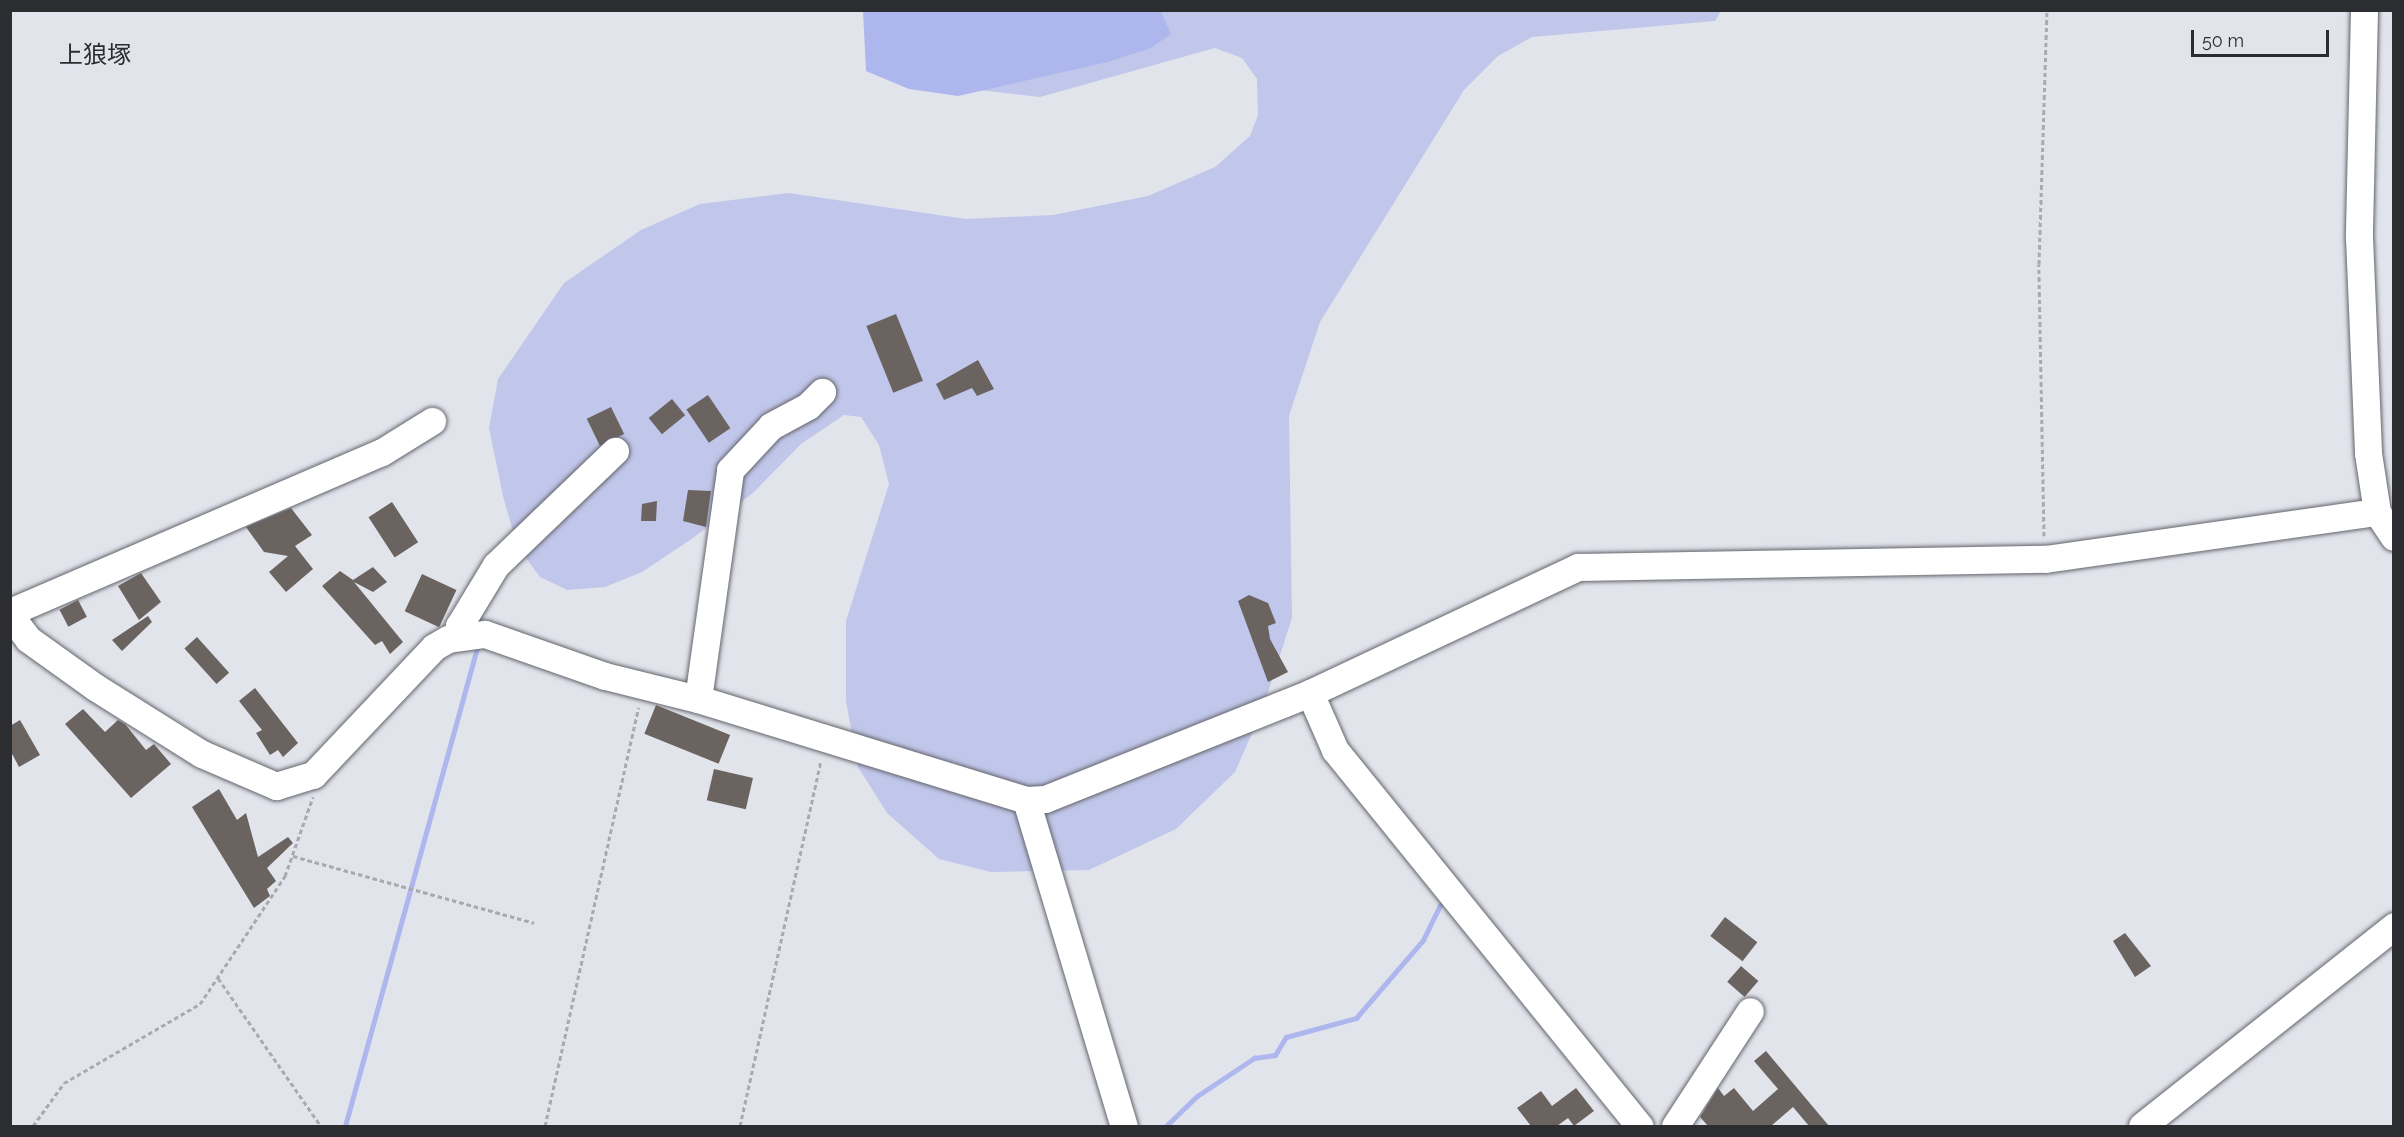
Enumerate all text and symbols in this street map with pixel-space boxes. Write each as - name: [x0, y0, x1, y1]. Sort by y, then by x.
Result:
- scale bar: [2194, 18, 2332, 56]
- text: 50 m: [2202, 30, 2244, 51]
- district label: 上狼塚: [59, 41, 131, 69]

